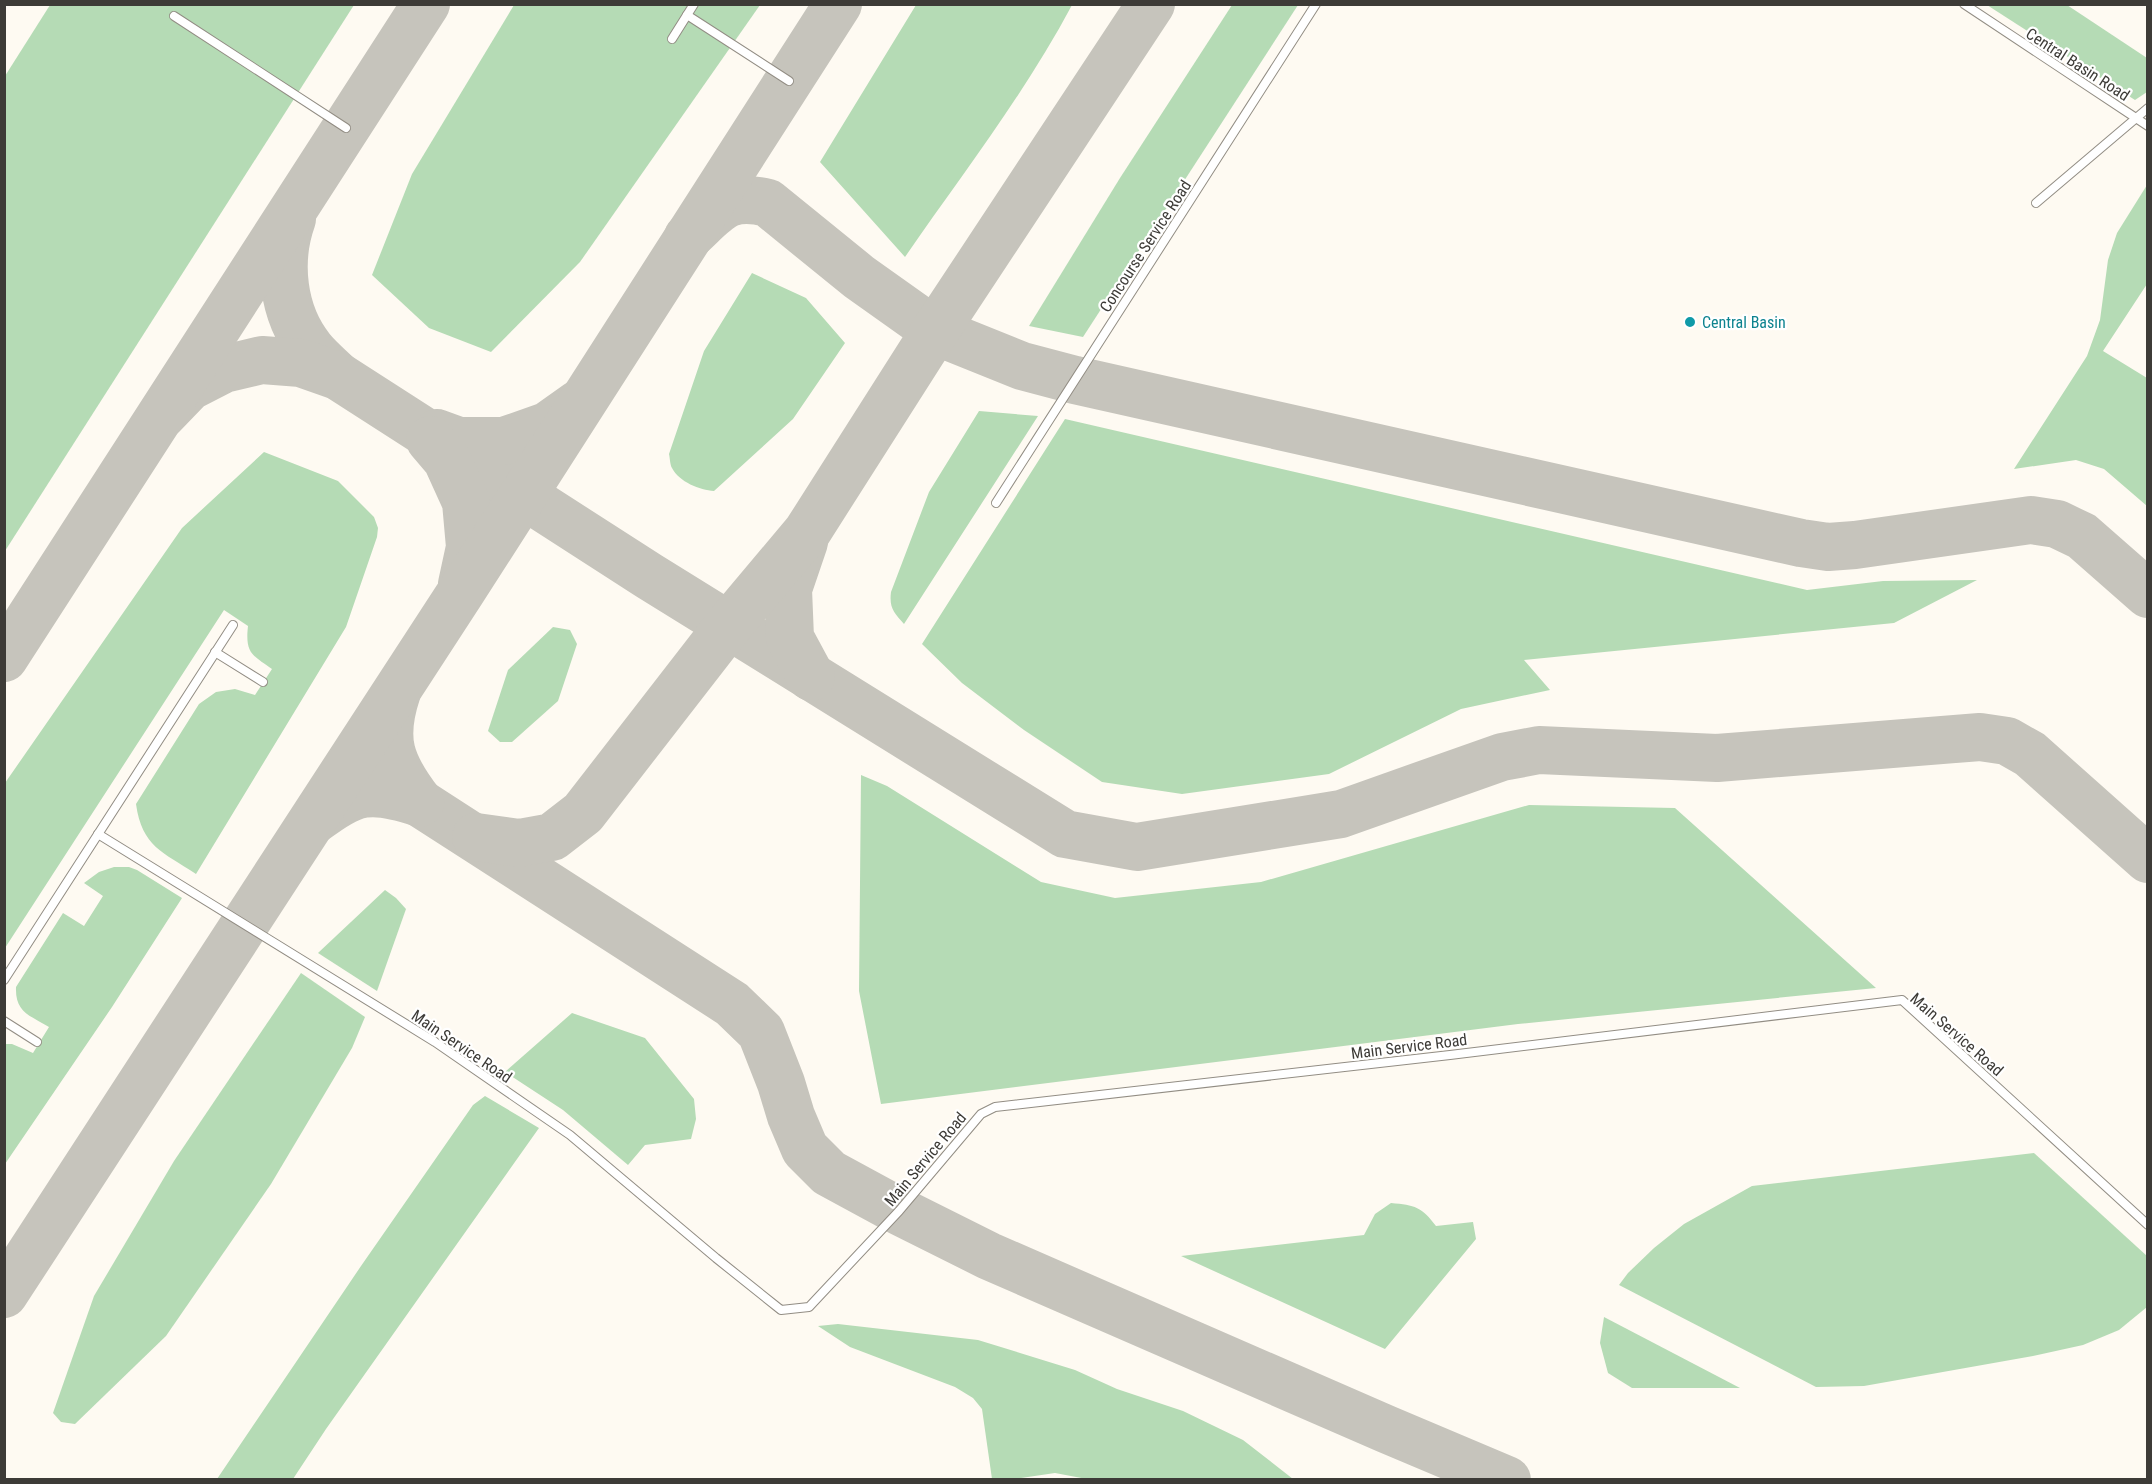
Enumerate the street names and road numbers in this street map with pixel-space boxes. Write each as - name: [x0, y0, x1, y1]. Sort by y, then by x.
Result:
- street label: Central Basin Road: [2022, 24, 2133, 105]
- street label: Concourse Service Road: [1096, 177, 1195, 316]
- street label: Main Service Road: [1906, 989, 2007, 1080]
- street label: Main Service Road: [408, 1006, 515, 1087]
- street label: Main Service Road: [1350, 1030, 1468, 1063]
- street label: Main Service Road: [881, 1108, 970, 1210]

